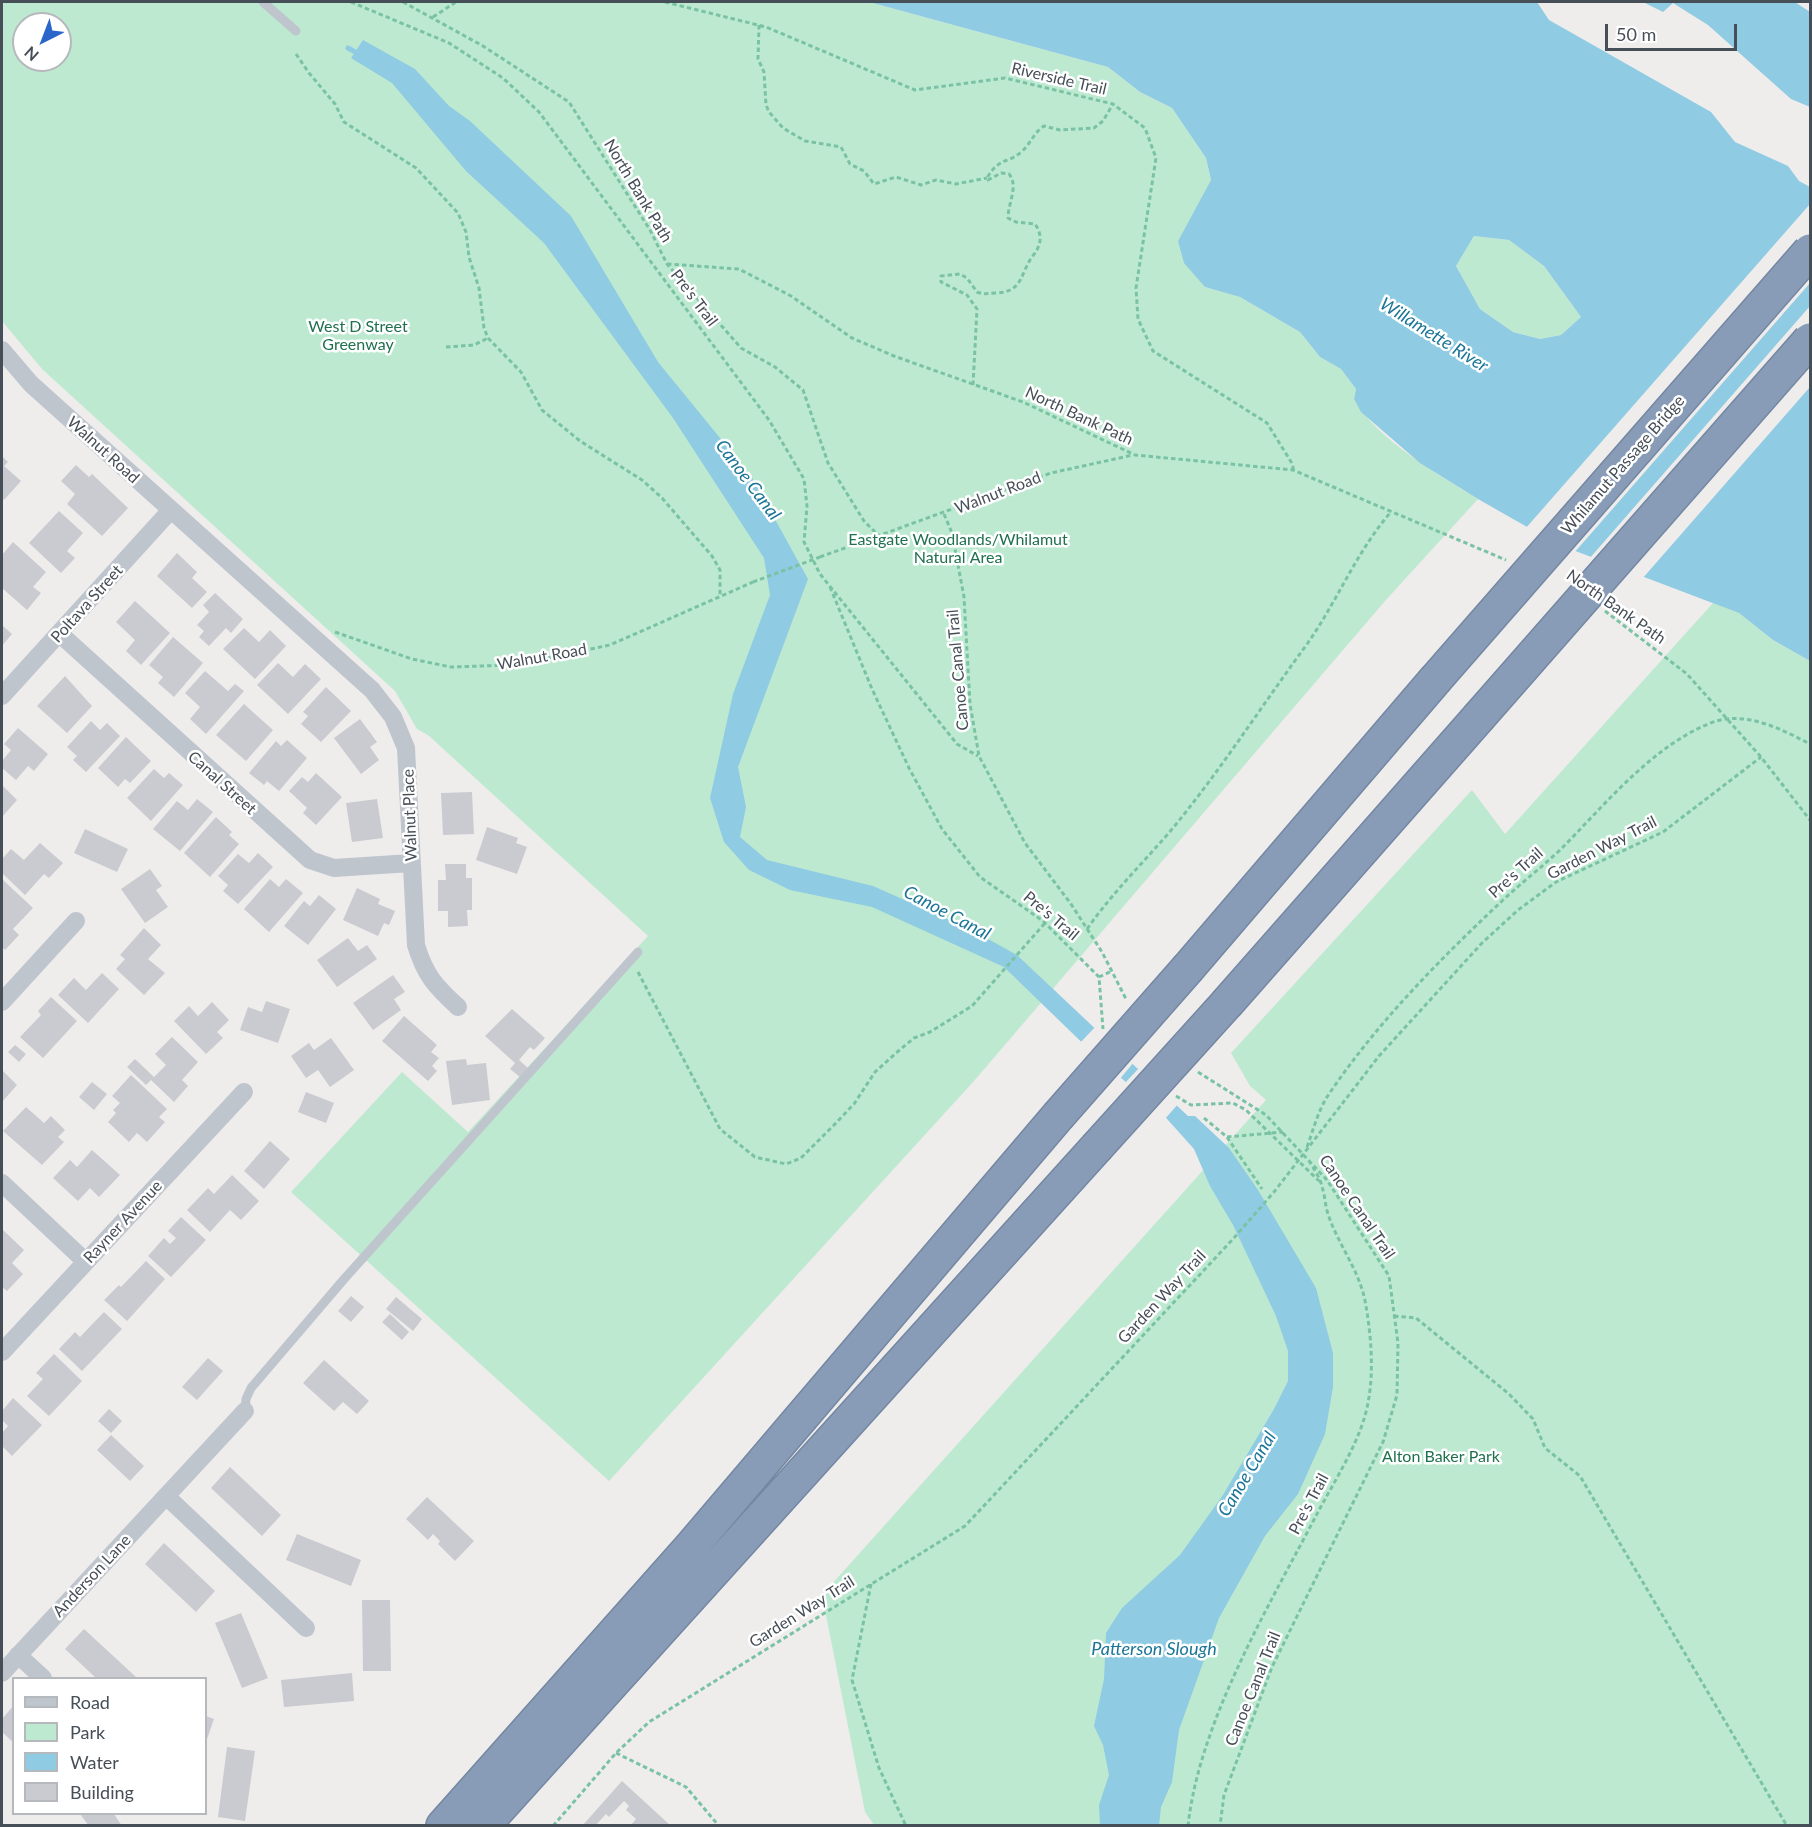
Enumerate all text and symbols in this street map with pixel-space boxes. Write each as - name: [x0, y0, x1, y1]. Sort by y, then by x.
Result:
- north arrow: [12, 12, 72, 72]
- scale bar: [1608, 12, 1740, 50]
- text: 50 m: [1616, 23, 1656, 45]
- text: N: [20, 43, 42, 65]
- street label: Riverside Trail: [1009, 59, 1109, 99]
- street label: North Bank Path: [600, 136, 676, 246]
- street label: Pre's Trail: [666, 266, 722, 330]
- water label: Willamette River: [1376, 293, 1492, 377]
- park label: West D Street Greenway: [308, 317, 408, 355]
- street label: North Bank Path: [1022, 383, 1136, 449]
- street label: Whilamut Passage Bridge: [1557, 391, 1689, 539]
- street label: Walnut Road: [63, 413, 143, 487]
- water label: Canoe Canal: [711, 436, 785, 524]
- street label: Walnut Road: [952, 468, 1044, 518]
- park label: Eastgate Woodlands/Whilamut Natural Area: [848, 530, 1068, 568]
- street label: Poltava Street: [47, 561, 127, 647]
- street label: North Bank Path: [1563, 566, 1669, 648]
- street label: Canoe Canal Trail: [943, 609, 973, 731]
- street label: Walnut Road: [496, 640, 588, 674]
- street label: Canal Street: [184, 747, 260, 819]
- street label: Walnut Place: [399, 769, 421, 861]
- street label: Garden Way Trail: [1544, 812, 1660, 884]
- street label: Pre's Trail: [1485, 844, 1547, 902]
- water label: Canoe Canal: [900, 881, 994, 945]
- street label: Pre's Trail: [1019, 887, 1083, 945]
- street label: Canoe Canal Trail: [1315, 1151, 1399, 1263]
- street label: Rayner Avenue: [80, 1177, 166, 1267]
- street label: Garden Way Trail: [1114, 1246, 1210, 1348]
- water label: Canoe Canal: [1213, 1428, 1281, 1520]
- park label: Alton Baker Park: [1382, 1447, 1500, 1467]
- street label: Pre's Trail: [1285, 1470, 1333, 1538]
- street label: Anderson Lane: [49, 1531, 135, 1621]
- street label: Garden Way Trail: [746, 1572, 858, 1652]
- street label: Canoe Canal Trail: [1221, 1629, 1285, 1749]
- water label: Patterson Slough: [1091, 1638, 1217, 1660]
- legend: [12, 1677, 207, 1815]
- text: Road: [70, 1691, 110, 1713]
- text: Park: [70, 1721, 105, 1743]
- text: Water: [70, 1751, 119, 1773]
- text: Building: [70, 1781, 134, 1803]

